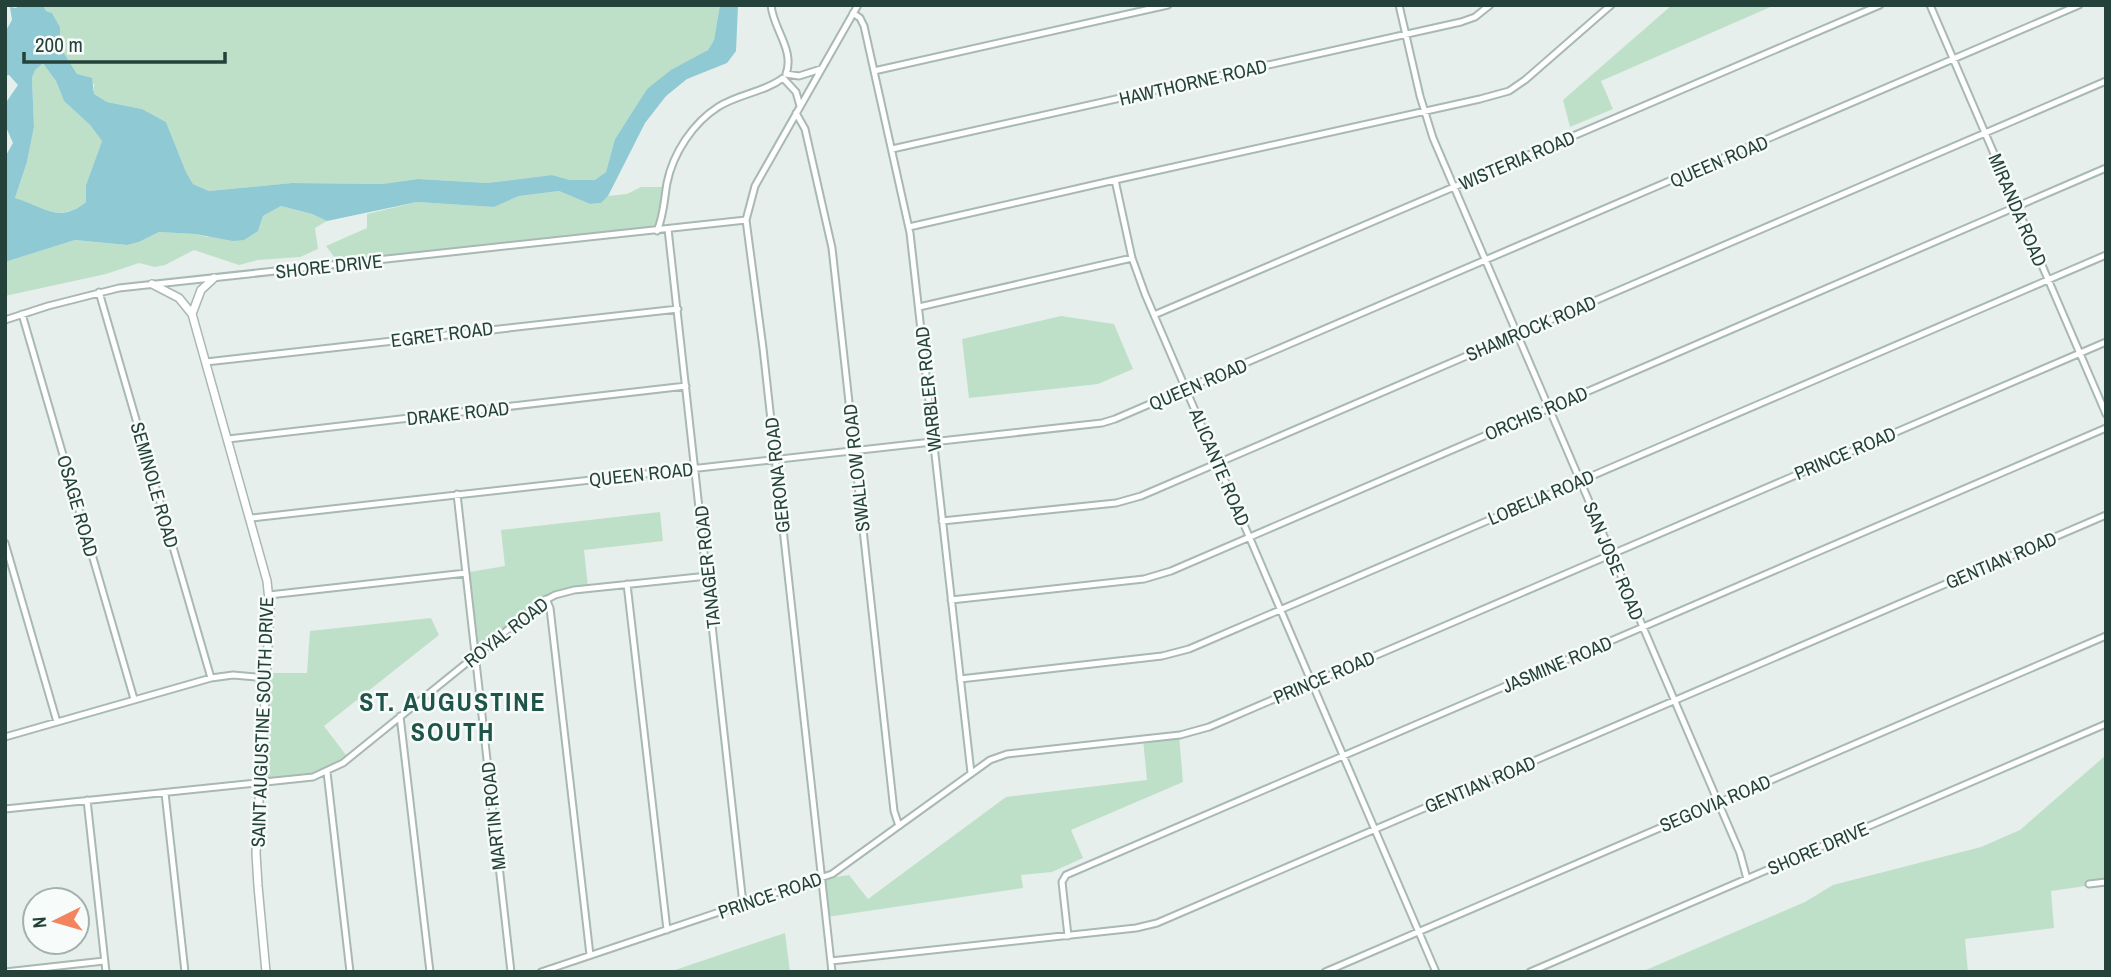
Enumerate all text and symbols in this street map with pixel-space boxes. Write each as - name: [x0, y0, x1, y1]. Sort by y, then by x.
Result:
- scale bar: [24, 21, 226, 65]
- text: 200 m: [35, 30, 83, 59]
- street label: HAWTHORNE ROAD: [1117, 52, 1269, 112]
- street label: WISTERIA ROAD: [1455, 124, 1579, 196]
- street label: QUEEN ROAD: [1666, 129, 1772, 193]
- street label: MIRANDA ROAD: [1983, 150, 2053, 270]
- street label: SHORE DRIVE: [274, 247, 384, 285]
- street label: SHAMROCK ROAD: [1462, 289, 1600, 367]
- street label: EGRET ROAD: [389, 315, 495, 353]
- street label: WARBLER ROAD: [908, 325, 948, 453]
- street label: QUEEN ROAD: [1145, 352, 1251, 416]
- street label: ORCHIS ROAD: [1480, 380, 1592, 446]
- street label: DRAKE ROAD: [405, 395, 511, 431]
- street label: SWALLOW ROAD: [836, 403, 876, 533]
- street label: ALICANTE ROAD: [1183, 403, 1256, 530]
- street label: GERONA ROAD: [758, 416, 796, 534]
- street label: SEMINOLE ROAD: [125, 419, 185, 551]
- street label: PRINCE ROAD: [1790, 420, 1900, 486]
- street label: OSAGE ROAD: [51, 452, 105, 560]
- street label: QUEEN ROAD: [588, 456, 694, 492]
- street label: LOBELIA ROAD: [1484, 463, 1598, 531]
- street label: SAN JOSE ROAD: [1577, 498, 1651, 624]
- street label: TANAGER ROAD: [688, 504, 726, 630]
- street label: GENTIAN ROAD: [1941, 525, 2061, 595]
- street label: ROYAL ROAD: [458, 591, 554, 673]
- street label: SAINT AUGUSTINE SOUTH DRIVE: [245, 596, 279, 848]
- street label: JASMINE ROAD: [1498, 629, 1616, 699]
- street label: PRINCE ROAD: [1269, 644, 1379, 710]
- district label: ST. AUGUSTINE SOUTH: [359, 684, 547, 749]
- street label: GENTIAN ROAD: [1420, 749, 1540, 819]
- street label: MARTIN ROAD: [474, 761, 512, 871]
- street label: SEGOVIA ROAD: [1655, 768, 1775, 838]
- street label: SHORE DRIVE: [1764, 815, 1872, 881]
- street label: PRINCE ROAD: [715, 865, 825, 925]
- north arrow: [21, 886, 91, 956]
- text: N: [26, 916, 53, 929]

